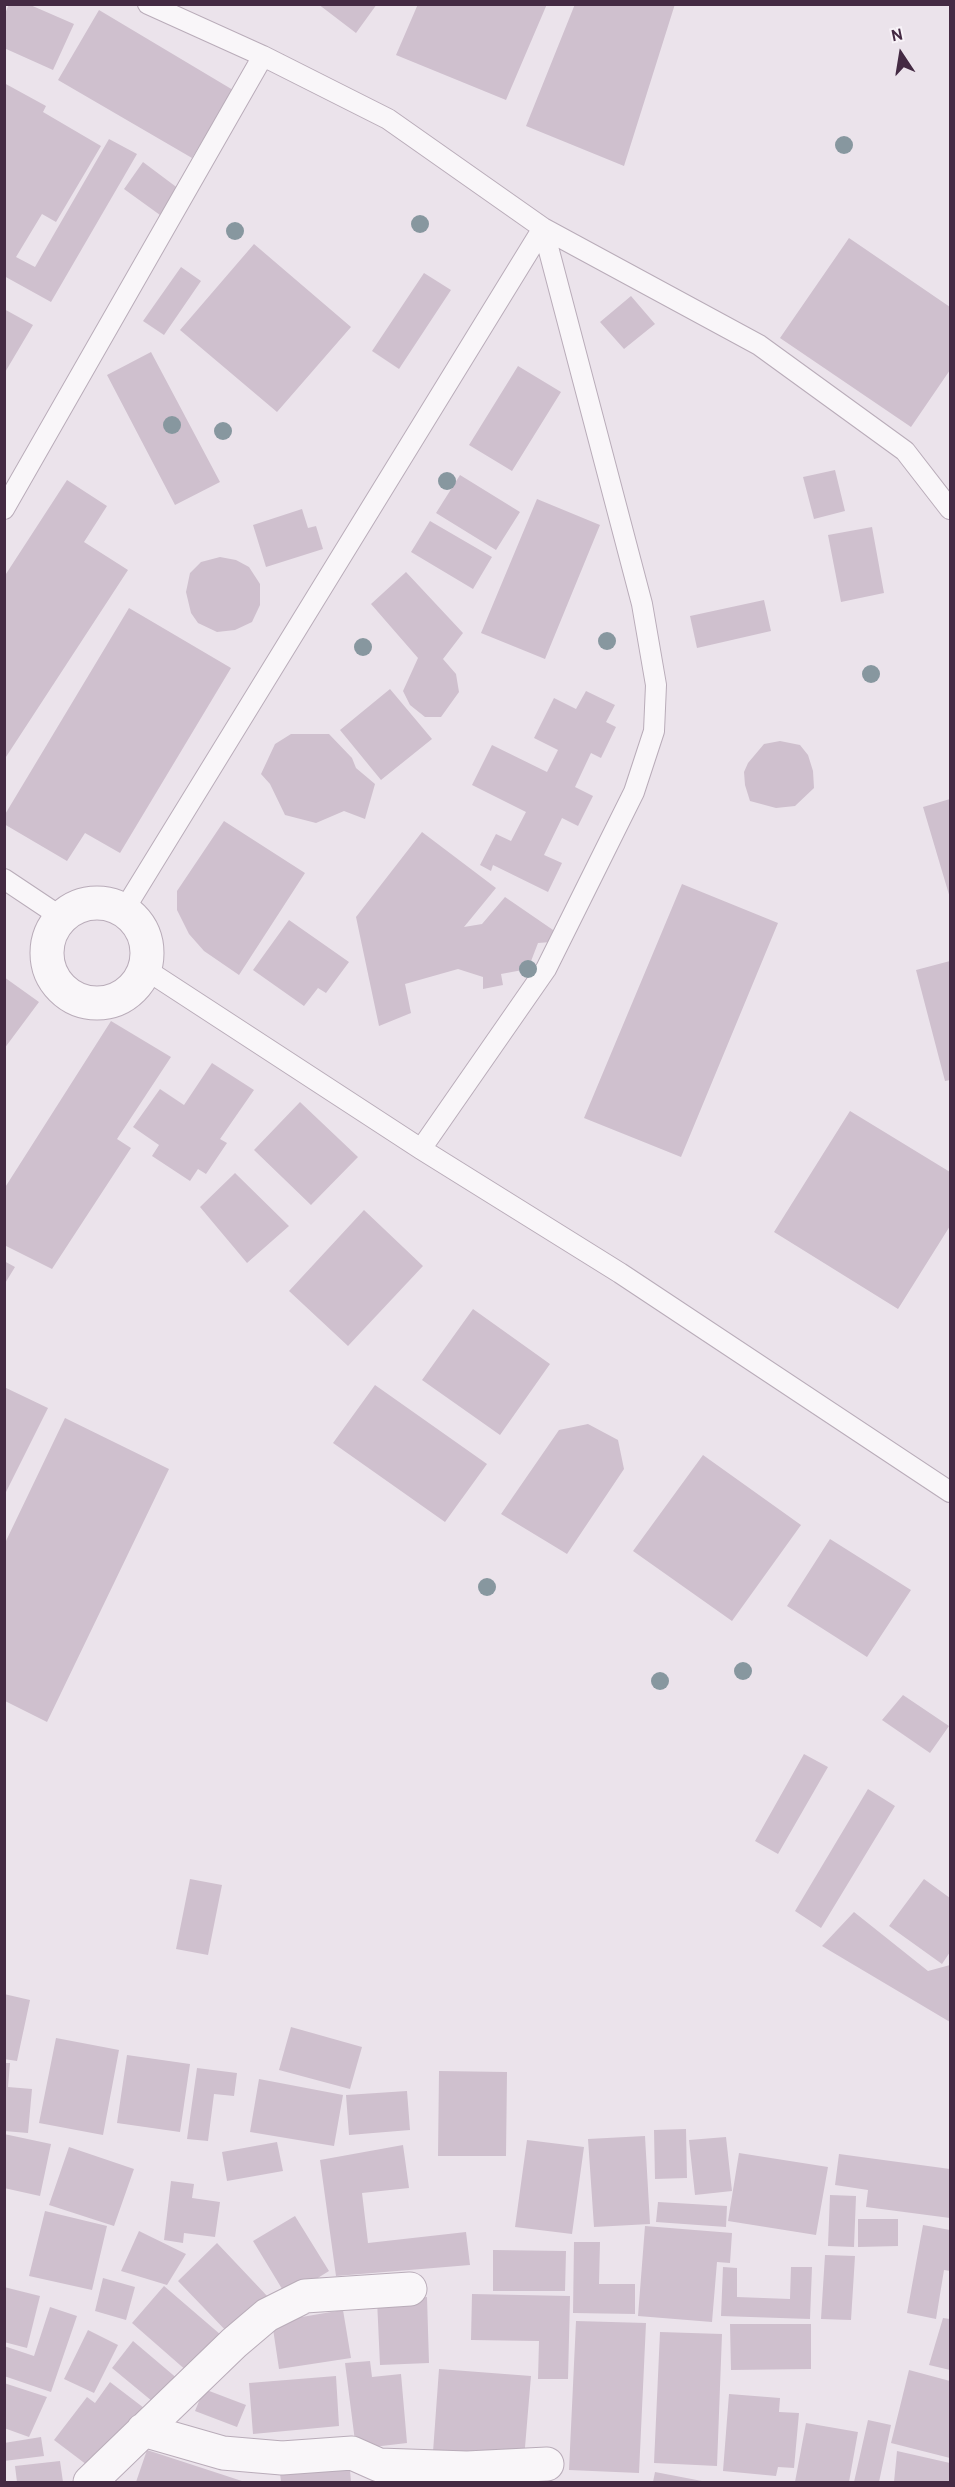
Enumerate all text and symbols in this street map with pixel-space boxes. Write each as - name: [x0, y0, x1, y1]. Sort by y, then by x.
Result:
- north arrow: [871, 24, 931, 84]
- text: N: [890, 25, 905, 47]

